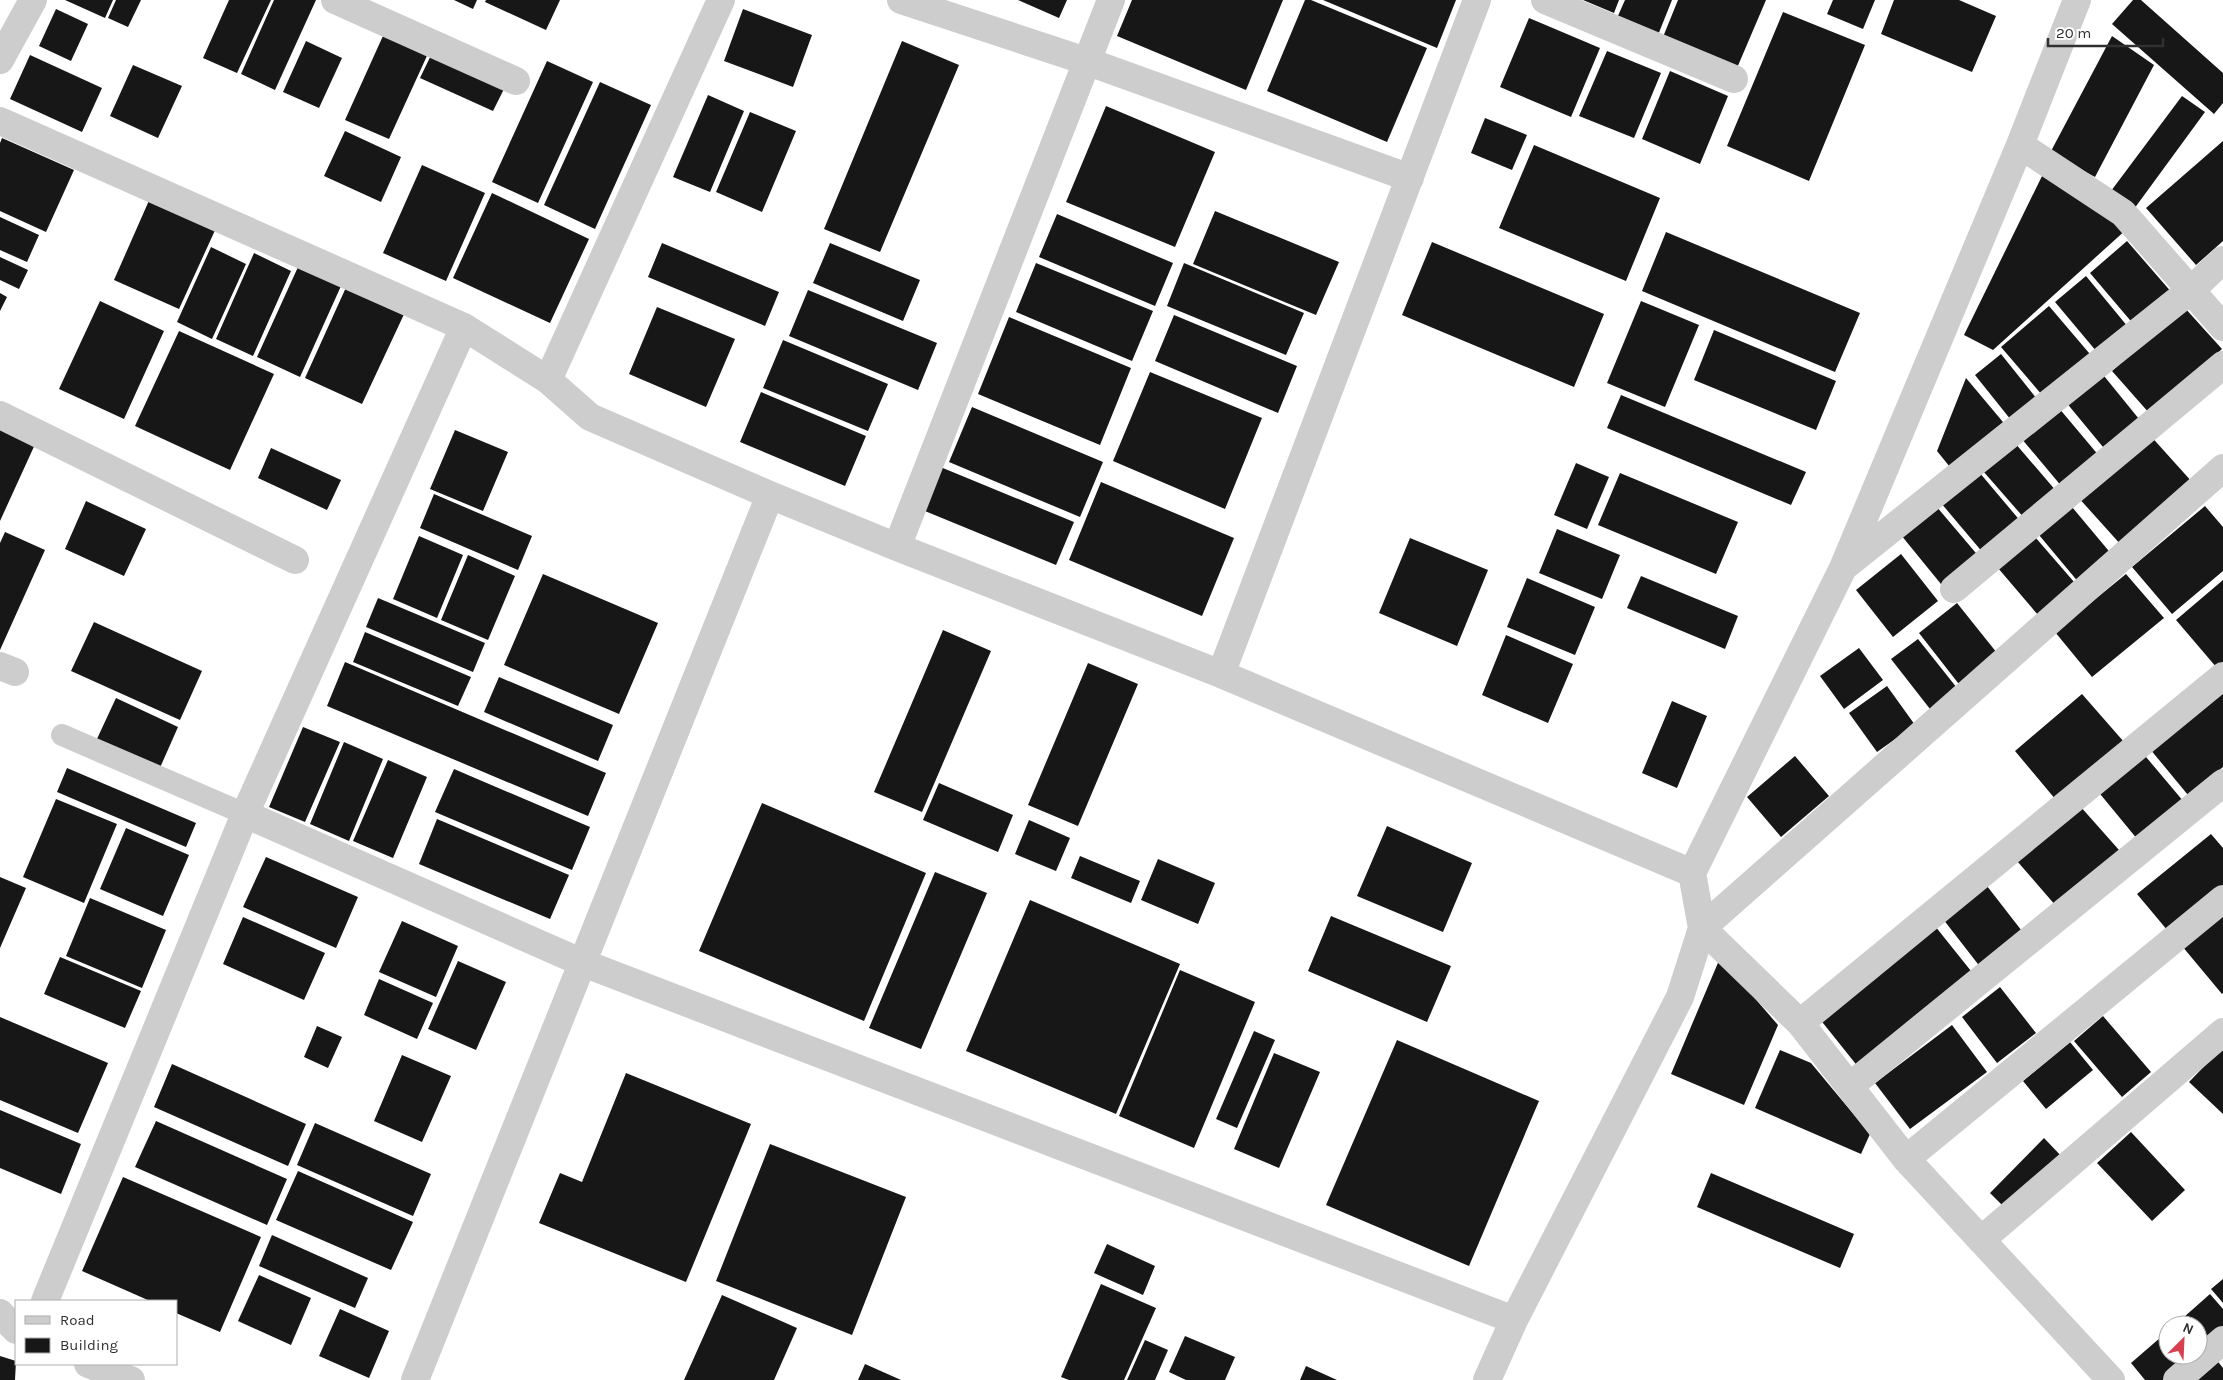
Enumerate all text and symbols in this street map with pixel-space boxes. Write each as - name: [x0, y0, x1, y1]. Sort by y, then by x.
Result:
- scale bar: [2048, 15, 2163, 47]
- text: 20 m: [2056, 24, 2091, 42]
- legend: [15, 1300, 178, 1365]
- text: Road: [60, 1311, 95, 1329]
- north arrow: [2158, 1315, 2208, 1365]
- text: N: [2180, 1319, 2196, 1338]
- text: Building: [60, 1336, 118, 1354]

